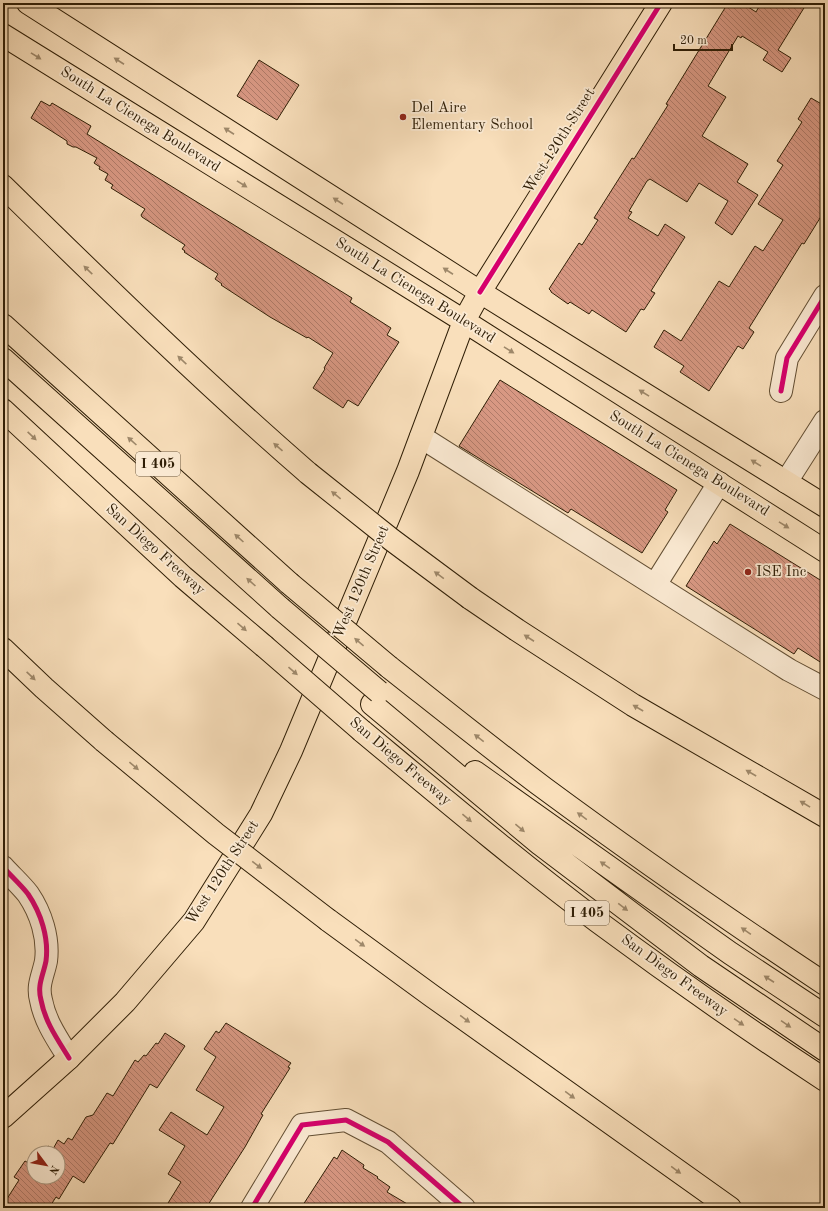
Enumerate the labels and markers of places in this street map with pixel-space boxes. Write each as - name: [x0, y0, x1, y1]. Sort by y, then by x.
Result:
- place label: Del Aire Elementary School: [411, 101, 533, 133]
- marker: Del Aire Elementary School: [398, 112, 408, 122]
- place label: ISE Inc: [756, 565, 807, 580]
- marker: ISE Inc: [743, 567, 753, 577]

